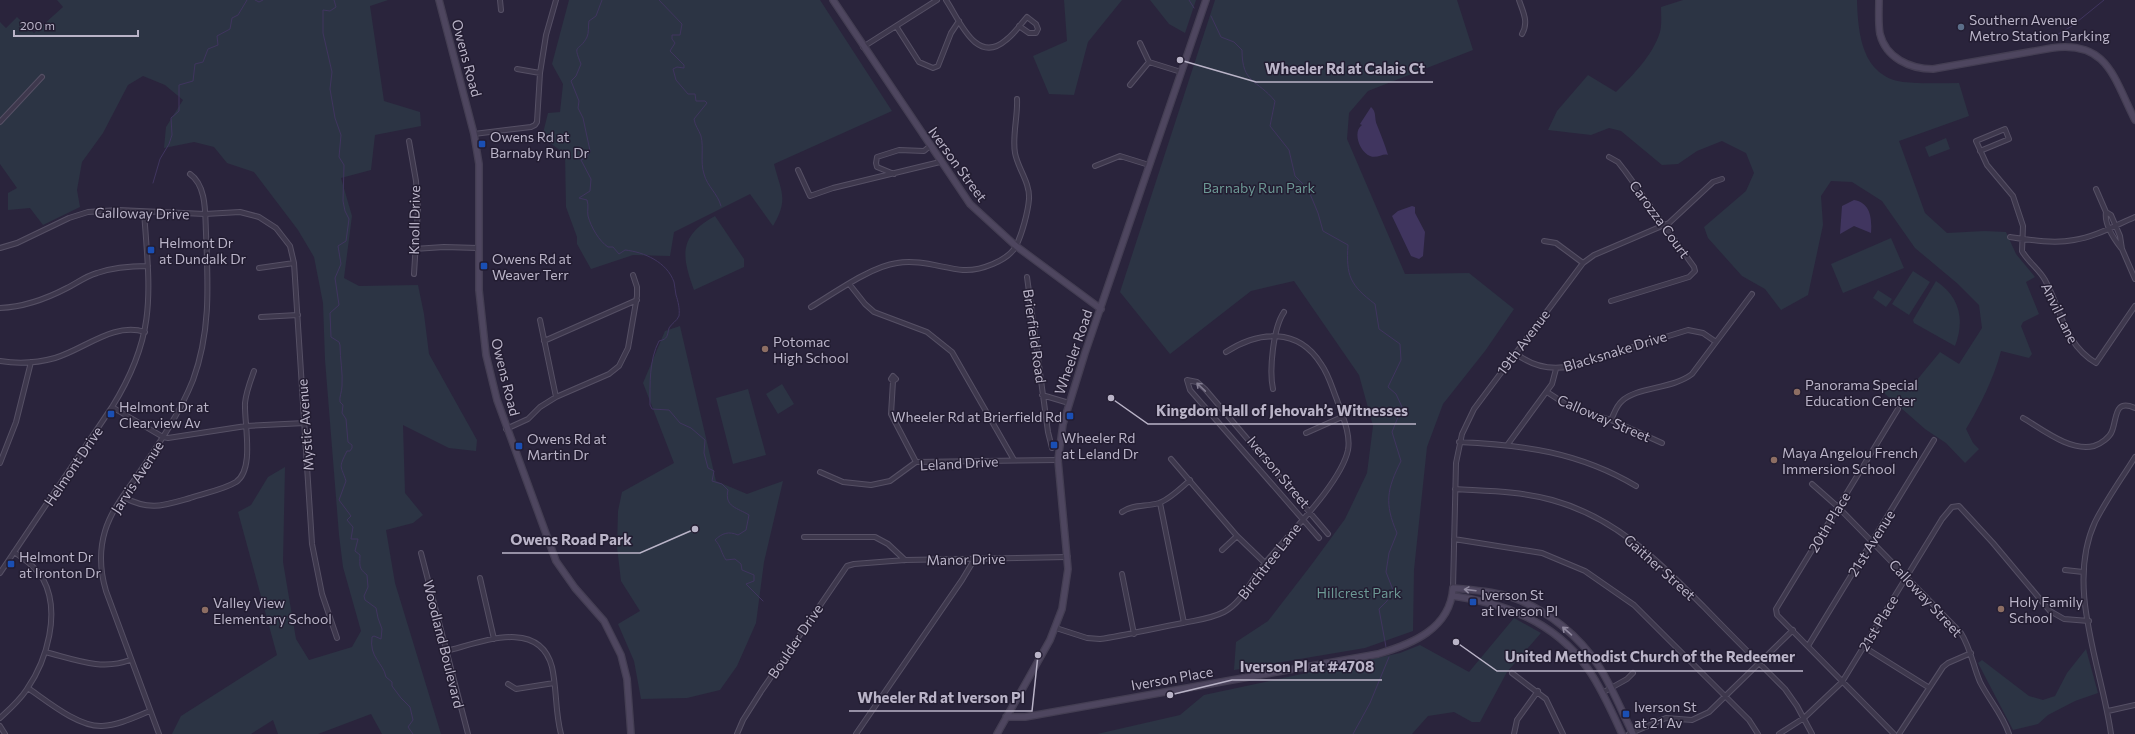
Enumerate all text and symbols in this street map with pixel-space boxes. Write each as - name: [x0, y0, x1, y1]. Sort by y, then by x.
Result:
- place label: Southern Avenue Metro Station Parking: [1969, 11, 2110, 44]
- scale bar: [14, 12, 138, 38]
- street label: Owens Road: [448, 17, 486, 99]
- text: 200 m: [20, 18, 55, 32]
- marker: Southern Avenue Metro Station Parking: [1956, 22, 1966, 32]
- callout: Wheeler Rd at Calais Ct: [1256, 55, 1433, 82]
- text: Wheeler Rd at Calais Ct: [1265, 59, 1425, 77]
- street label: Iverson Street: [925, 123, 991, 205]
- place label: Owens Rd at Barnaby Run Dr: [490, 128, 589, 161]
- marker: Owens Rd at Barnaby Run Dr: [477, 139, 487, 149]
- street label: Carozza Court: [1626, 177, 1694, 261]
- park label: Barnaby Run Park: [1203, 179, 1316, 196]
- street label: Knoll Drive: [405, 185, 423, 255]
- street label: Galloway Drive: [94, 204, 190, 222]
- place label: Helmont Dr at Dundalk Dr: [159, 234, 246, 267]
- marker: Helmont Dr at Dundalk Dr: [146, 245, 156, 255]
- place label: Owens Rd at Weaver Terr: [492, 250, 572, 283]
- marker: Owens Rd at Weaver Terr: [479, 261, 489, 271]
- street label: Anvil Lane: [2038, 280, 2082, 346]
- street label: Brierfield Road: [1020, 288, 1050, 384]
- street label: 19th Avenue: [1493, 306, 1553, 378]
- street label: Wheeler Road: [1050, 307, 1096, 397]
- street label: Blacksnake Drive: [1561, 327, 1669, 375]
- place label: Potomac High School: [773, 333, 849, 366]
- street label: Owens Road: [488, 336, 524, 418]
- marker: Potomac High School: [760, 344, 770, 354]
- place label: Panorama Special Education Center: [1805, 376, 1918, 409]
- street label: Mystic Avenue: [293, 378, 317, 472]
- one-way arrow: [1196, 382, 1206, 392]
- marker: Panorama Special Education Center: [1792, 387, 1802, 397]
- street label: Calloway Street: [1555, 391, 1654, 445]
- callout: Kingdom Hall of Jehovah’s Witnesses: [1148, 397, 1416, 424]
- place label: Helmont Dr at Clearview Av: [119, 398, 209, 431]
- text: Kingdom Hall of Jehovah’s Witnesses: [1156, 401, 1408, 419]
- place label: Wheeler Rd at Brierfield Rd: [891, 408, 1062, 425]
- marker: Helmont Dr at Clearview Av: [106, 409, 116, 419]
- marker: Wheeler Rd at Brierfield Rd: [1065, 411, 1075, 421]
- street label: Helmont Drive: [40, 423, 106, 509]
- place label: Wheeler Rd at Leland Dr: [1062, 429, 1139, 462]
- place label: Owens Rd at Martin Dr: [527, 430, 607, 463]
- street label: Iverson Street: [1244, 433, 1314, 512]
- street label: Jarvis Avenue: [107, 437, 167, 517]
- marker: Wheeler Rd at Leland Dr: [1049, 440, 1059, 450]
- marker: Owens Rd at Martin Dr: [514, 441, 524, 451]
- place label: Maya Angelou French Immersion School: [1782, 444, 1918, 477]
- street label: Leland Drive: [919, 452, 999, 474]
- marker: Maya Angelou French Immersion School: [1769, 455, 1779, 465]
- street label: 20th Place: [1804, 489, 1854, 555]
- street label: 21st Avenue: [1844, 507, 1898, 579]
- street label: Birchtree Lane: [1234, 519, 1304, 603]
- callout: Owens Road Park: [502, 526, 640, 553]
- text: Owens Road Park: [510, 530, 632, 548]
- street label: Gaither Street: [1621, 531, 1699, 604]
- place label: Helmont Dr at Ironton Dr: [19, 548, 101, 581]
- street label: Manor Drive: [926, 550, 1006, 568]
- street label: Calloway Street: [1886, 556, 1966, 641]
- marker: Helmont Dr at Ironton Dr: [6, 559, 16, 569]
- street label: Woodland Boulevard: [420, 578, 468, 710]
- park label: Hillcrest Park: [1317, 584, 1402, 601]
- one-way arrow: [1463, 586, 1476, 594]
- place label: Iverson St at Iverson Pl: [1481, 586, 1558, 619]
- street label: 21st Place: [1855, 592, 1901, 654]
- place label: Holy Family School: [2009, 593, 2083, 626]
- place label: Valley View Elementary School: [213, 594, 332, 627]
- marker: Iverson St at Iverson Pl: [1468, 597, 1478, 607]
- street label: Boulder Drive: [764, 600, 826, 682]
- marker: Holy Family School: [1996, 604, 2006, 614]
- marker: Valley View Elementary School: [200, 605, 210, 615]
- one-way arrow: [1562, 627, 1573, 636]
- callout: United Methodist Church of the Redeemer: [1497, 644, 1803, 671]
- text: United Methodist Church of the Redeemer: [1505, 647, 1795, 665]
- callout: Iverson Pl at #4708: [1232, 653, 1382, 680]
- text: Iverson Pl at #4708: [1240, 657, 1374, 675]
- street label: Iverson Place: [1130, 662, 1214, 694]
- callout: Wheeler Rd at Iverson Pl: [849, 684, 1032, 711]
- text: Wheeler Rd at Iverson Pl: [857, 688, 1025, 706]
- place label: Iverson St at 21 Av: [1634, 698, 1697, 731]
- marker: Iverson St at 21 Av: [1621, 709, 1631, 719]

